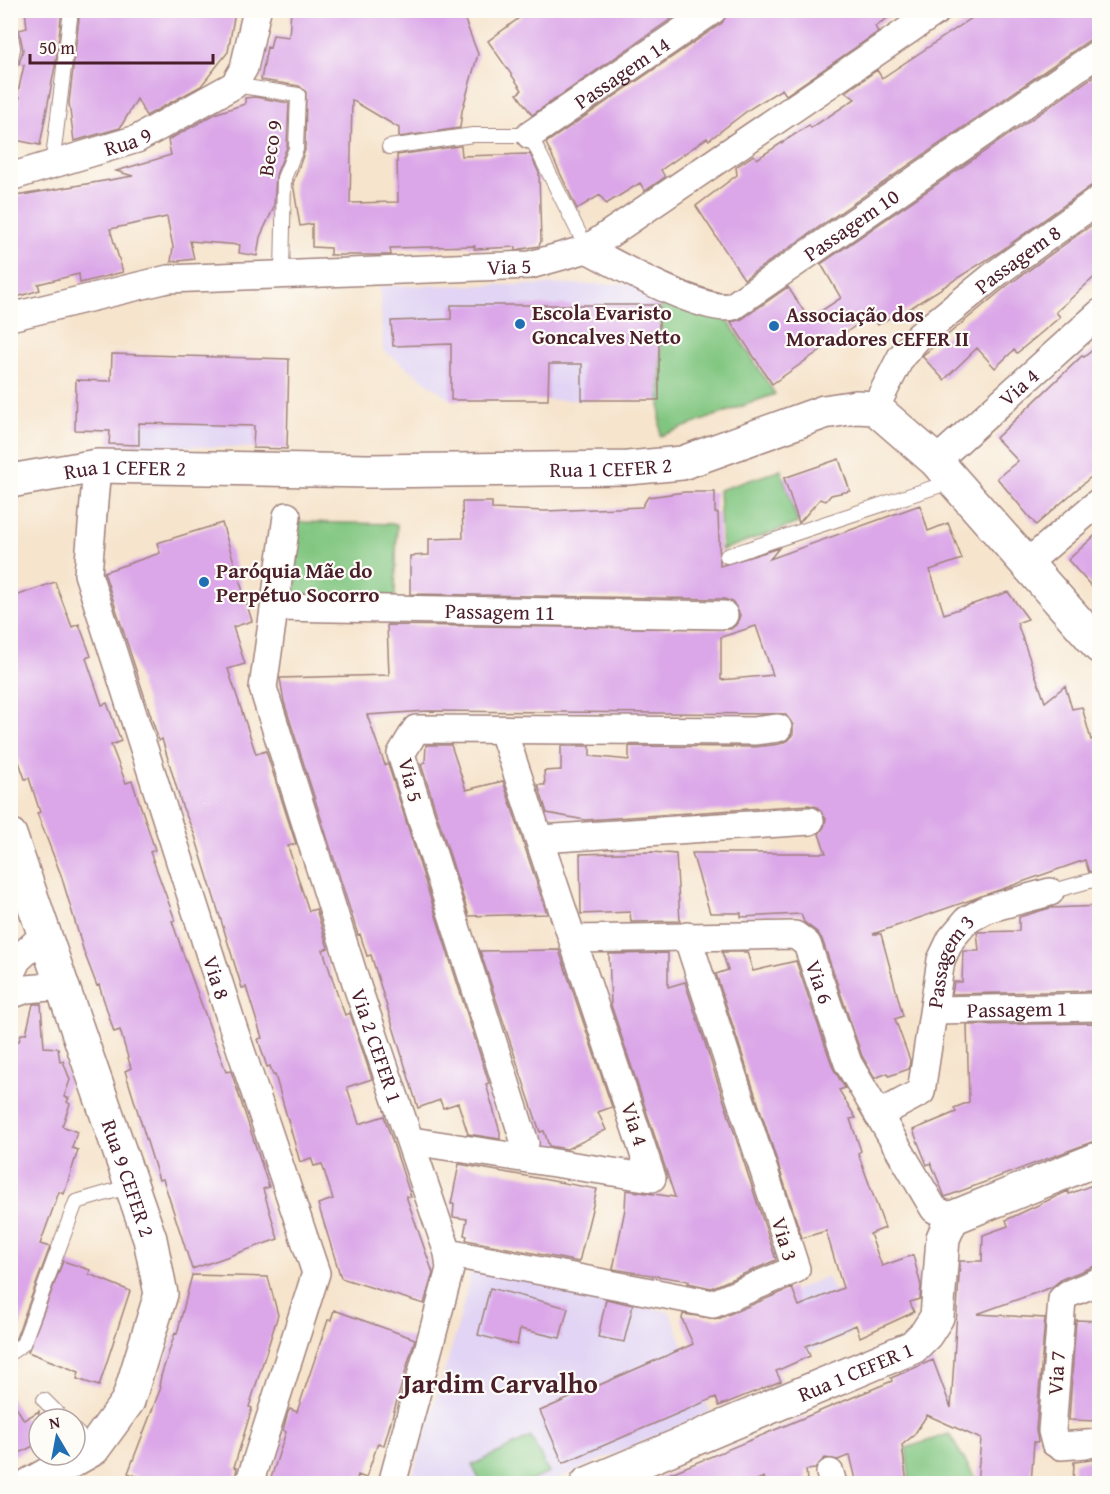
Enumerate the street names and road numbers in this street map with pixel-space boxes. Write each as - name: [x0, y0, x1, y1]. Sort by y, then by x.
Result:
- street label: Passagem 14: [567, 29, 676, 116]
- street label: Beco 9: [250, 117, 290, 179]
- street label: Rua 9: [100, 118, 157, 163]
- street label: Passagem 10: [797, 180, 905, 269]
- street label: Passagem 8: [968, 217, 1067, 301]
- street label: Via 5: [486, 249, 532, 282]
- street label: Via 4: [992, 360, 1045, 413]
- street label: Rua 1 CEFER 2: [549, 449, 673, 484]
- street label: Rua 1 CEFER 2: [61, 450, 186, 487]
- street label: Passagem 11: [445, 595, 555, 627]
- street label: Via 5: [391, 755, 431, 805]
- street label: Passagem 3: [918, 907, 981, 1010]
- street label: Via 8: [196, 952, 239, 1003]
- street label: Via 6: [798, 956, 842, 1008]
- street label: Via 2 CEFER 1: [343, 984, 411, 1107]
- street label: Passagem 1: [967, 992, 1067, 1025]
- street label: Via 4: [613, 1098, 657, 1150]
- street label: Rua 9 CEFER 2: [94, 1115, 164, 1241]
- street label: Via 3: [764, 1213, 806, 1265]
- street label: Rua 1 CEFER 1: [793, 1333, 918, 1409]
- street label: Via 7: [1039, 1350, 1073, 1396]

